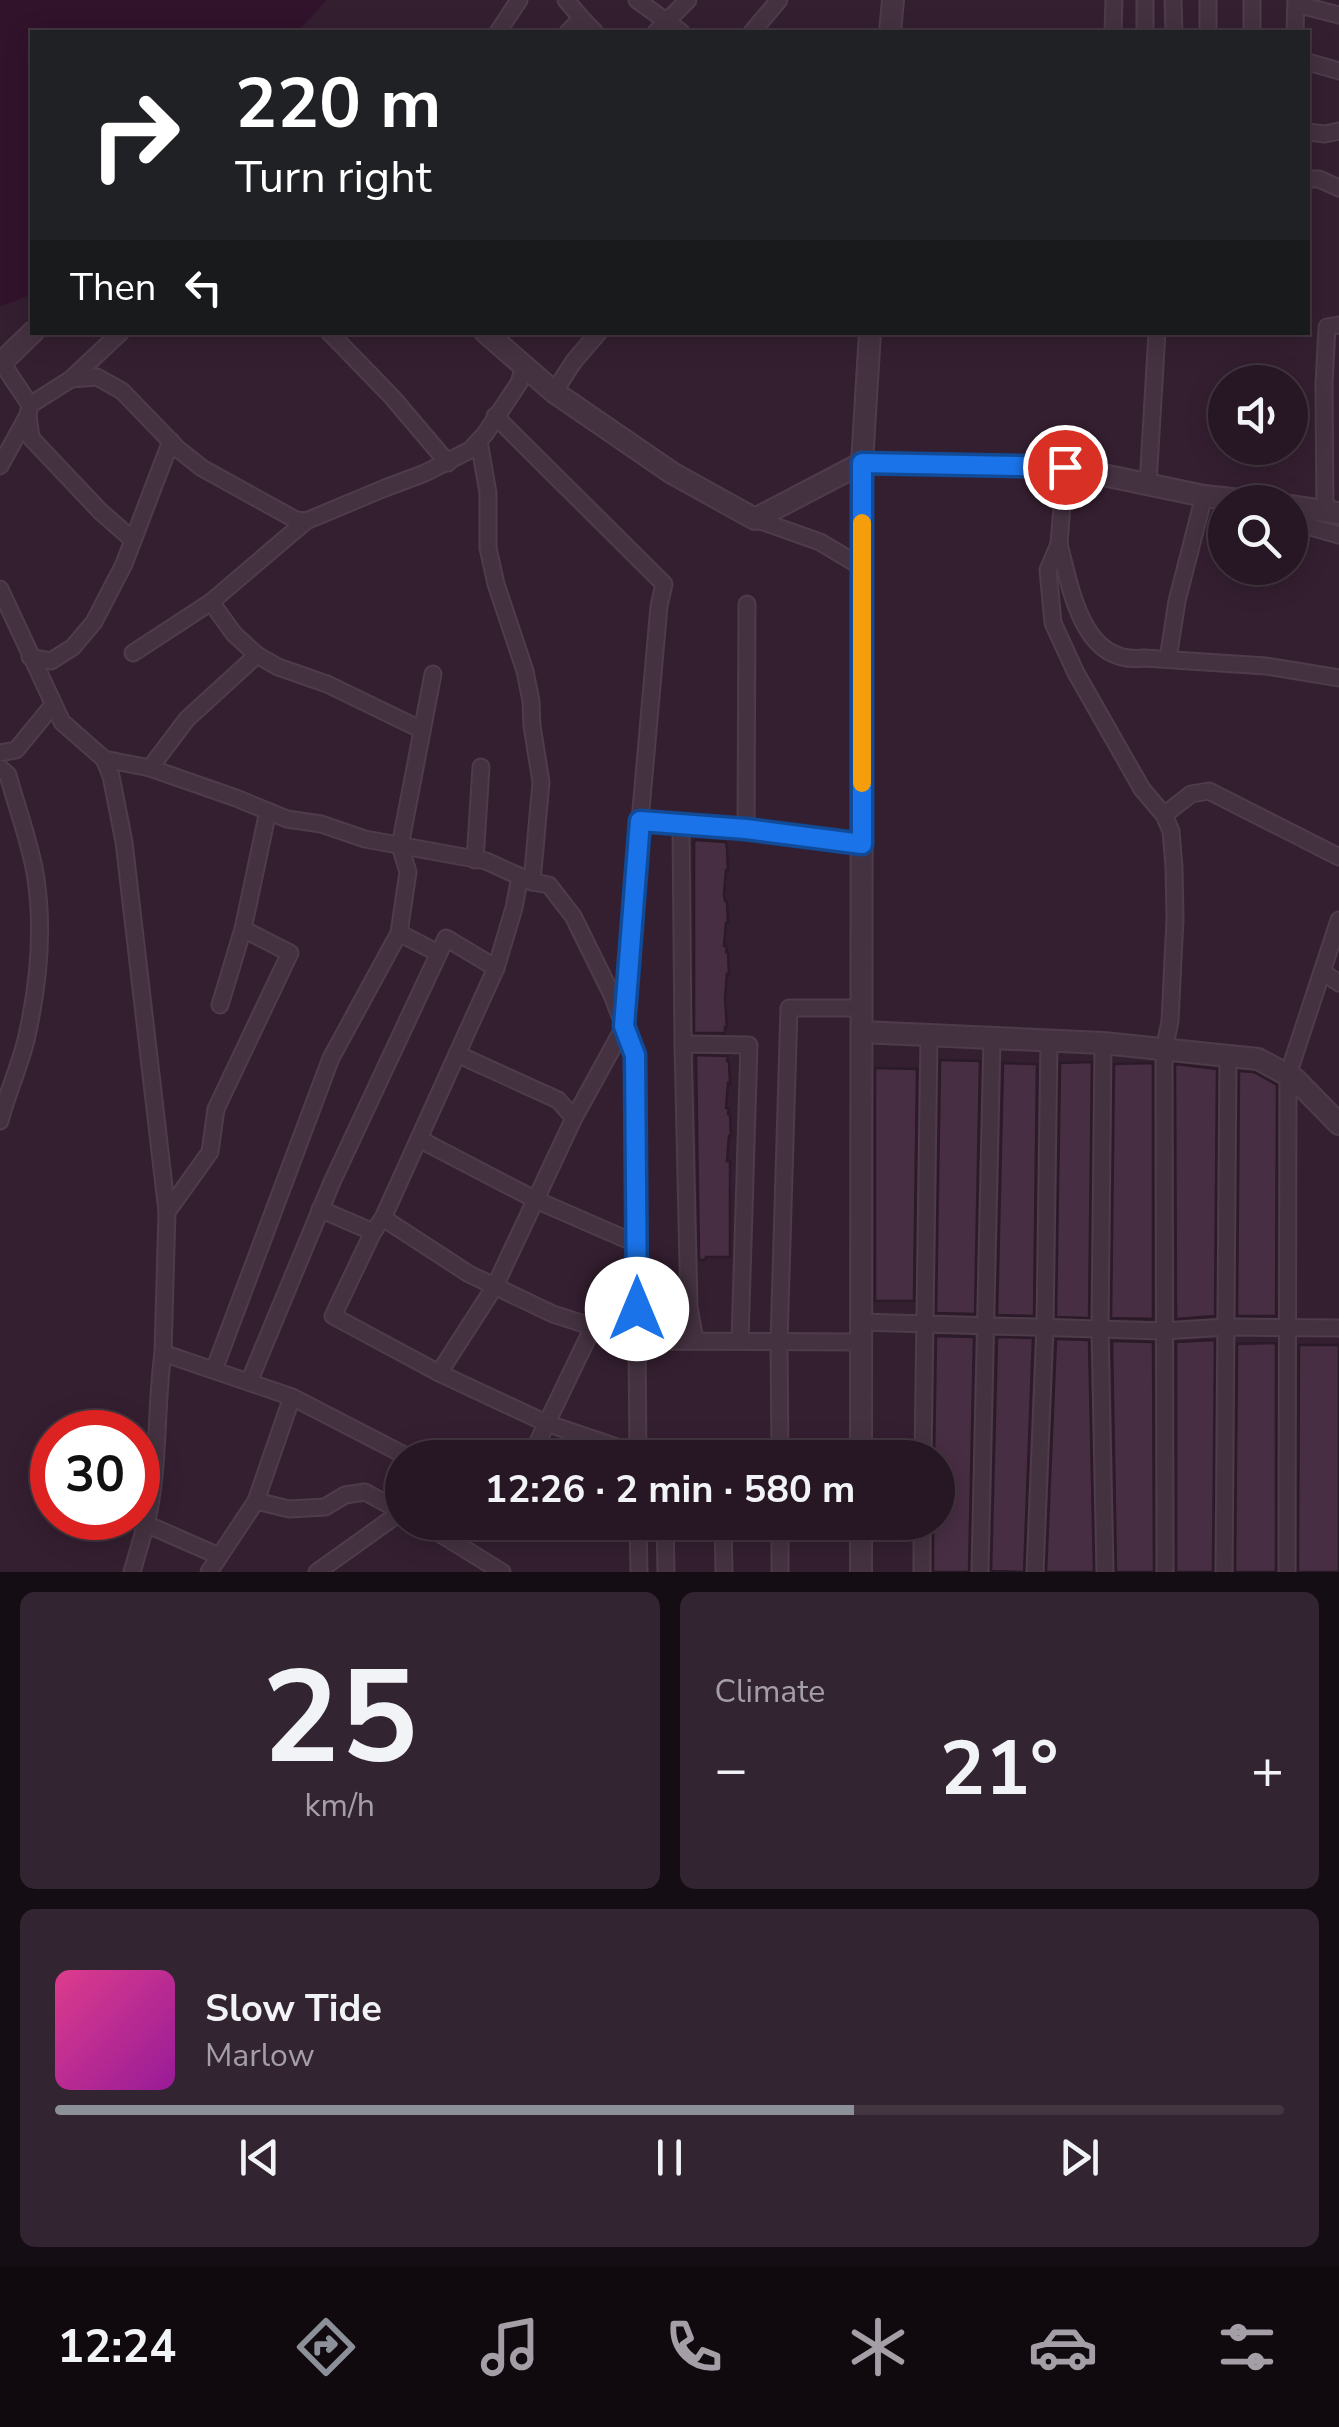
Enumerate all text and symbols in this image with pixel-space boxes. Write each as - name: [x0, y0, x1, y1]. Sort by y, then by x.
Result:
- text: 220 m: [235, 56, 441, 152]
- icon: right: [70, 70, 200, 200]
- text: Turn right: [235, 147, 432, 208]
- icon: left: [176, 260, 231, 315]
- text: Then: [70, 262, 156, 313]
- map controls: [1208, 365, 1308, 585]
- button: sound: [1208, 365, 1308, 465]
- pin: [1023, 425, 1108, 510]
- icon: arrive: [1038, 440, 1093, 495]
- button: search: [1208, 485, 1308, 585]
- position arrow: [585, 1257, 689, 1361]
- speed limit sign: 30: [30, 1410, 160, 1540]
- text: 12:26 · 2 min · 580 m: [485, 1464, 855, 1515]
- text: 25: [262, 1630, 418, 1807]
- text: Climate: [715, 1670, 825, 1713]
- text: 21°: [940, 1718, 1058, 1820]
- text: −: [715, 1732, 748, 1807]
- text: +: [1251, 1732, 1284, 1807]
- text: km/h: [304, 1784, 375, 1827]
- text: Slow Tide: [205, 1983, 382, 2034]
- text: Marlow: [205, 2034, 315, 2077]
- icon: previous: [232, 2130, 287, 2185]
- icon: pause: [642, 2130, 697, 2185]
- icon: next: [1052, 2130, 1107, 2185]
- icon: directions: [291, 2312, 361, 2382]
- icon: music: [475, 2312, 545, 2382]
- icon: phone: [659, 2312, 729, 2382]
- icon: climate: [843, 2312, 913, 2382]
- icon: car: [1028, 2312, 1098, 2382]
- icon: filters: [1212, 2312, 1282, 2382]
- text: 12:24: [57, 2317, 176, 2378]

